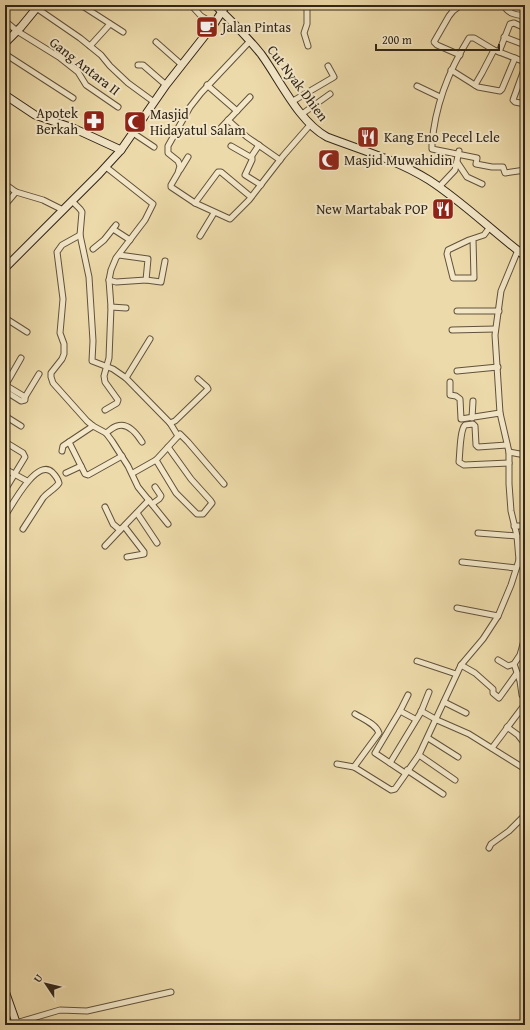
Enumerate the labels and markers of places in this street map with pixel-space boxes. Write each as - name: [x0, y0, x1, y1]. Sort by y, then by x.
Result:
- cafe icon: Jalan Pintas: [194, 14, 220, 40]
- place label: Jalan Pintas: [220, 17, 291, 37]
- place label: Apotek Berkah: [36, 103, 79, 139]
- place label: Masjid Hidayatul Salam: [150, 104, 246, 140]
- pharmacy icon: Apotek Berkah: [81, 108, 107, 134]
- mosque icon: Masjid Hidayatul Salam: [122, 109, 148, 135]
- restaurant icon: Kang Eno Pecel Lele: [355, 124, 381, 150]
- place label: Kang Eno Pecel Lele: [384, 127, 500, 147]
- mosque icon: Masjid Muwahidin: [316, 147, 342, 173]
- place label: Masjid Muwahidin: [344, 150, 452, 170]
- restaurant icon: New Martabak POP: [430, 196, 456, 222]
- place label: New Martabak POP: [316, 199, 428, 219]

